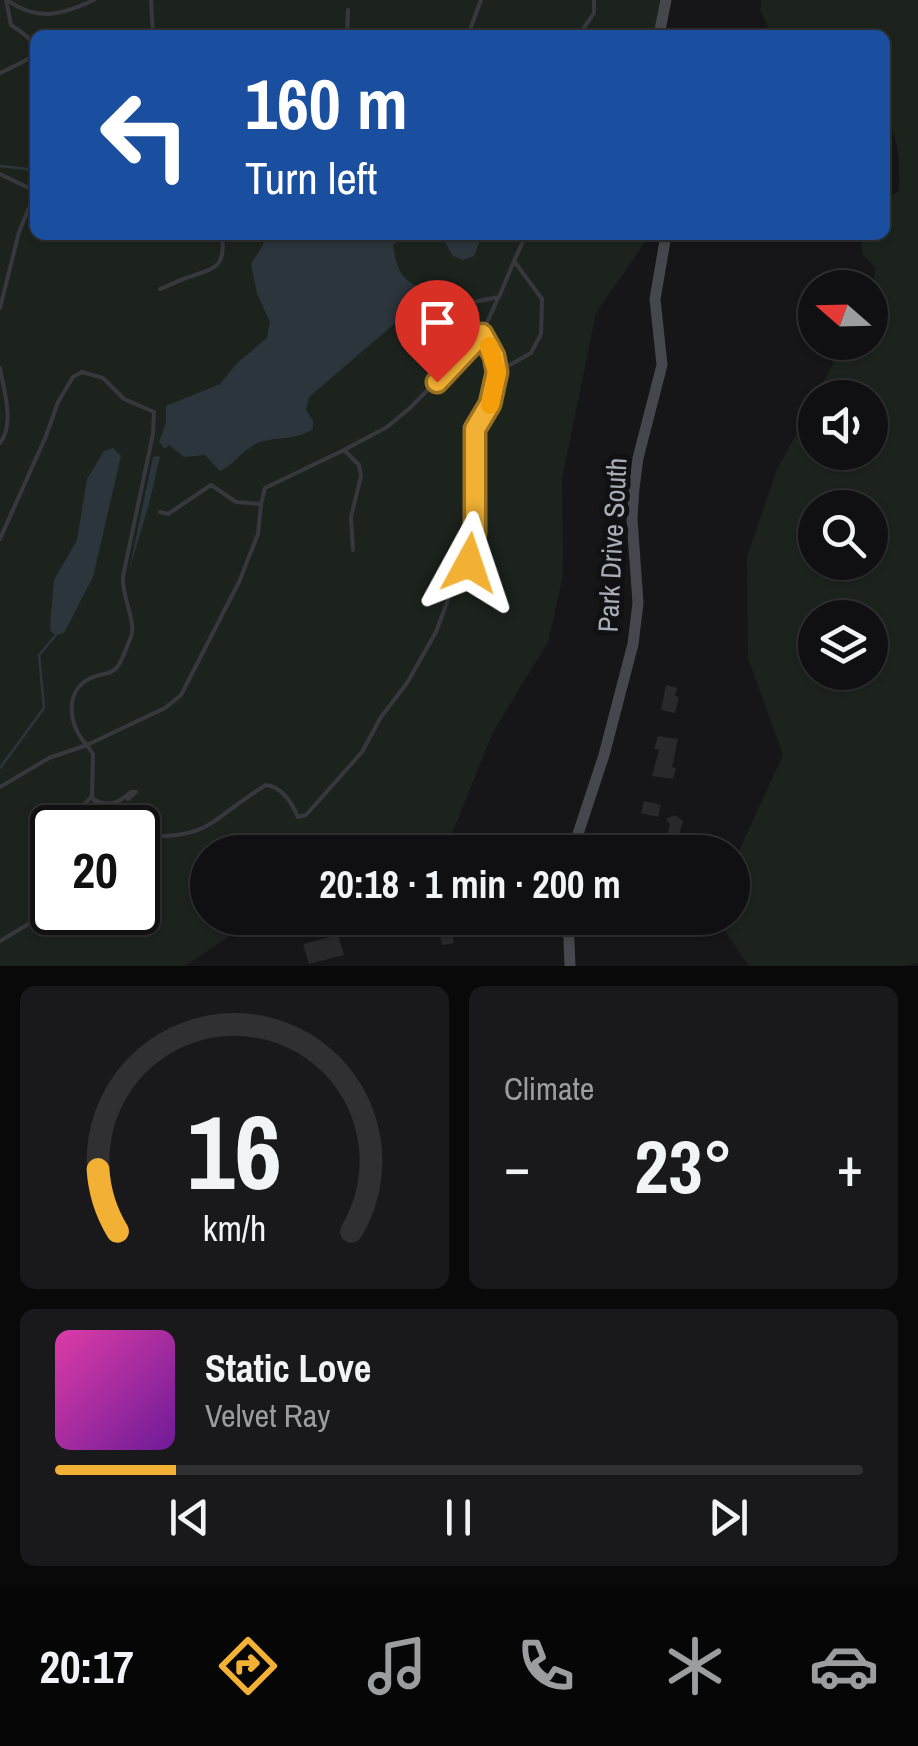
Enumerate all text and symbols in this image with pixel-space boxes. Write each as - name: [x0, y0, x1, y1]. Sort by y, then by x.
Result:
- text: 160 m: [245, 57, 408, 151]
- icon: left: [80, 70, 210, 200]
- text: Turn left: [245, 147, 377, 208]
- north arrow: [798, 270, 888, 360]
- map controls: [798, 270, 888, 690]
- pin: [395, 280, 480, 383]
- icon: arrive: [410, 295, 465, 350]
- button: sound: [798, 380, 888, 470]
- street label: Park Drive South: [588, 457, 636, 633]
- button: search: [798, 490, 888, 580]
- position arrow: [417, 511, 521, 615]
- button: layers: [798, 600, 888, 690]
- speed limit sign: 20: [30, 805, 160, 935]
- text: 20:18 · 1 min · 200 m: [319, 859, 621, 910]
- text: Climate: [504, 1067, 594, 1110]
- text: 16: [187, 1081, 282, 1221]
- text: 23°: [634, 1115, 733, 1216]
- text: −: [504, 1129, 530, 1203]
- text: +: [837, 1129, 863, 1203]
- text: km/h: [203, 1204, 266, 1252]
- text: Static Love: [205, 1343, 371, 1394]
- text: Velvet Ray: [205, 1394, 330, 1437]
- icon: previous: [162, 1490, 217, 1545]
- icon: pause: [431, 1490, 486, 1545]
- icon: next: [701, 1490, 756, 1545]
- icon: directions: [213, 1631, 283, 1701]
- icon: music: [362, 1631, 432, 1701]
- icon: phone: [511, 1631, 581, 1701]
- icon: climate: [660, 1631, 730, 1701]
- icon: car: [809, 1631, 879, 1701]
- text: 20:17: [39, 1636, 134, 1697]

